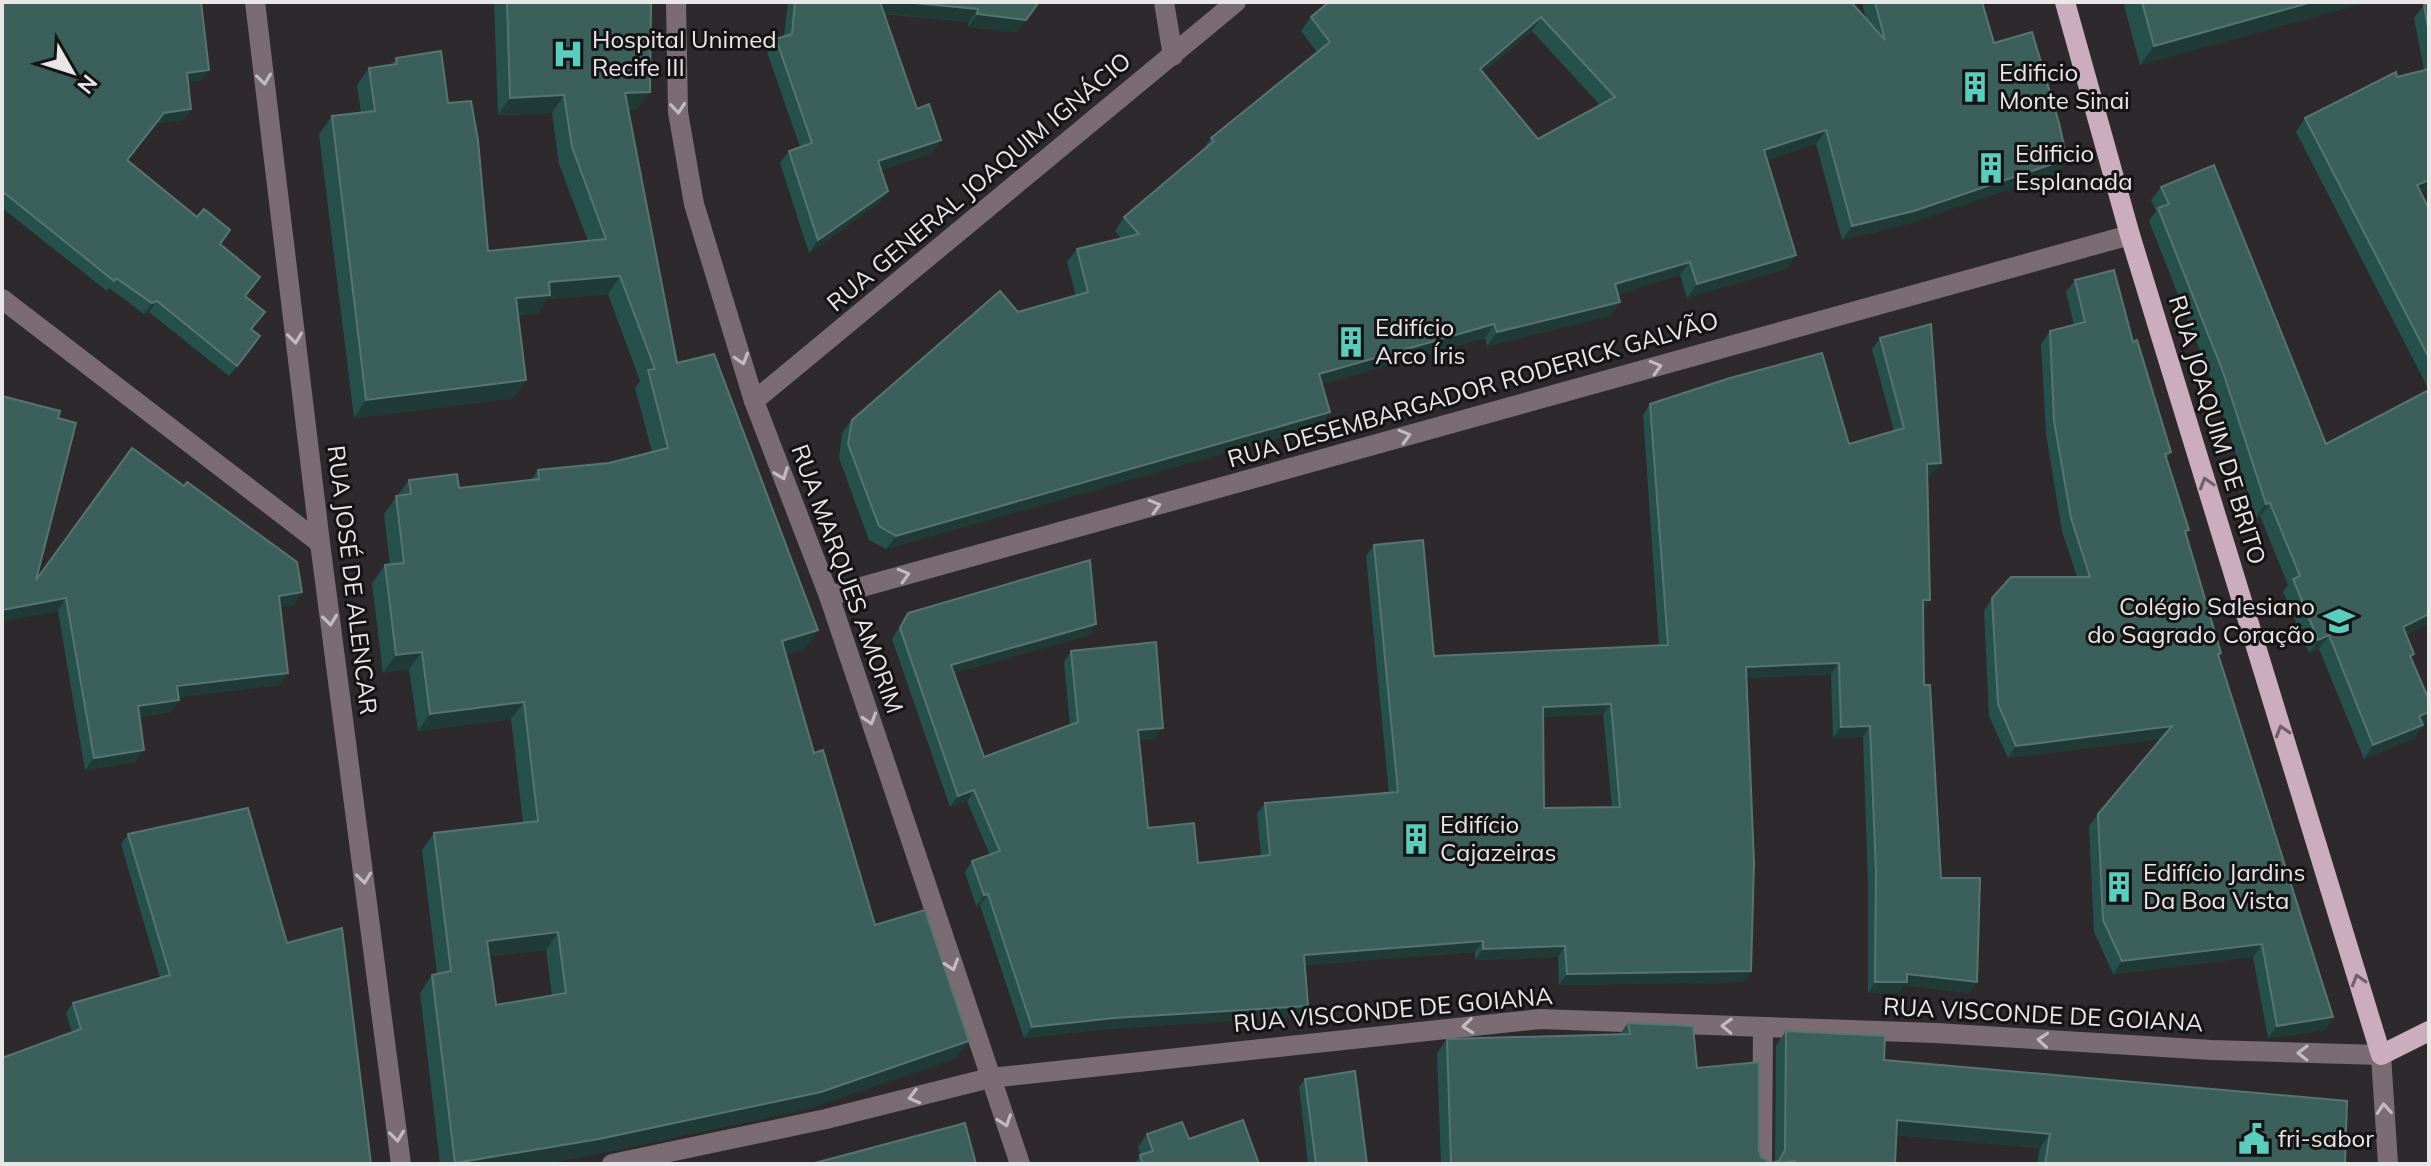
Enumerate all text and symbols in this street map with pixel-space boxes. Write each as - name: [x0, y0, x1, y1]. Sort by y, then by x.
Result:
- place label: Hospital Unimed Recife III: [592, 24, 777, 82]
- north arrow: [32, 32, 112, 112]
- hospital icon: Hospital Unimed Recife III: [551, 37, 585, 71]
- street label: RUA GENERAL JOAQUIM IGNÁCIO: [820, 45, 1137, 317]
- place label: Edificio Monte Sinai: [1999, 57, 2130, 115]
- text: N: [71, 69, 104, 100]
- building icon: Edificio Monte Sinai: [1958, 70, 1992, 104]
- one-way arrow: [255, 73, 272, 86]
- one-way arrow: [670, 102, 687, 115]
- place label: Edificio Esplanada: [2015, 138, 2133, 196]
- building icon: Edificio Esplanada: [1974, 151, 2008, 185]
- street label: RUA JOAQUIM DE BRITO: [2163, 291, 2273, 568]
- street label: RUA DESEMBARGADOR RODERICK GALVÃO: [1224, 304, 1722, 474]
- place label: Edifício Arco Íris: [1375, 312, 1465, 370]
- building icon: Edifício Arco Íris: [1334, 325, 1368, 359]
- one-way arrow: [287, 331, 304, 344]
- one-way arrow: [733, 352, 749, 366]
- one-way arrow: [1648, 359, 1662, 376]
- one-way arrow: [1398, 429, 1412, 445]
- street label: RUA MARQUES AMORIM: [785, 440, 911, 717]
- street label: RUA JOSÉ DE ALENCAR: [322, 444, 384, 716]
- one-way arrow: [772, 466, 789, 480]
- one-way arrow: [2199, 476, 2215, 490]
- one-way arrow: [1147, 498, 1161, 515]
- one-way arrow: [896, 568, 910, 585]
- place label: Colégio Salesiano do Sagrado Coração: [2087, 591, 2315, 649]
- school or university icon: Colégio Salesiano do Sagrado Coração: [2322, 604, 2356, 638]
- one-way arrow: [322, 614, 339, 627]
- one-way arrow: [860, 711, 876, 725]
- one-way arrow: [2275, 725, 2291, 739]
- place label: Edifício Cajazeiras: [1440, 809, 1556, 867]
- building icon: Edifício Cajazeiras: [1399, 822, 1433, 856]
- place label: Edifício Jardins Da Boa Vista: [2143, 857, 2305, 915]
- building icon: Edifício Jardins Da Boa Vista: [2102, 870, 2136, 904]
- one-way arrow: [355, 872, 372, 885]
- one-way arrow: [943, 958, 959, 972]
- one-way arrow: [2351, 974, 2367, 987]
- street label: RUA VISCONDE DE GOIANA: [1232, 980, 1554, 1038]
- street label: RUA VISCONDE DE GOIANA: [1882, 991, 2204, 1037]
- one-way arrow: [1720, 1017, 1733, 1034]
- one-way arrow: [1461, 1018, 1474, 1035]
- one-way arrow: [2036, 1031, 2049, 1048]
- one-way arrow: [2296, 1044, 2309, 1061]
- one-way arrow: [908, 1087, 922, 1104]
- one-way arrow: [2376, 1102, 2393, 1115]
- one-way arrow: [995, 1113, 1012, 1127]
- public building icon: fri-sabor: [2237, 1122, 2271, 1156]
- place label: fri-sabor: [2278, 1123, 2374, 1153]
- one-way arrow: [388, 1129, 405, 1143]

